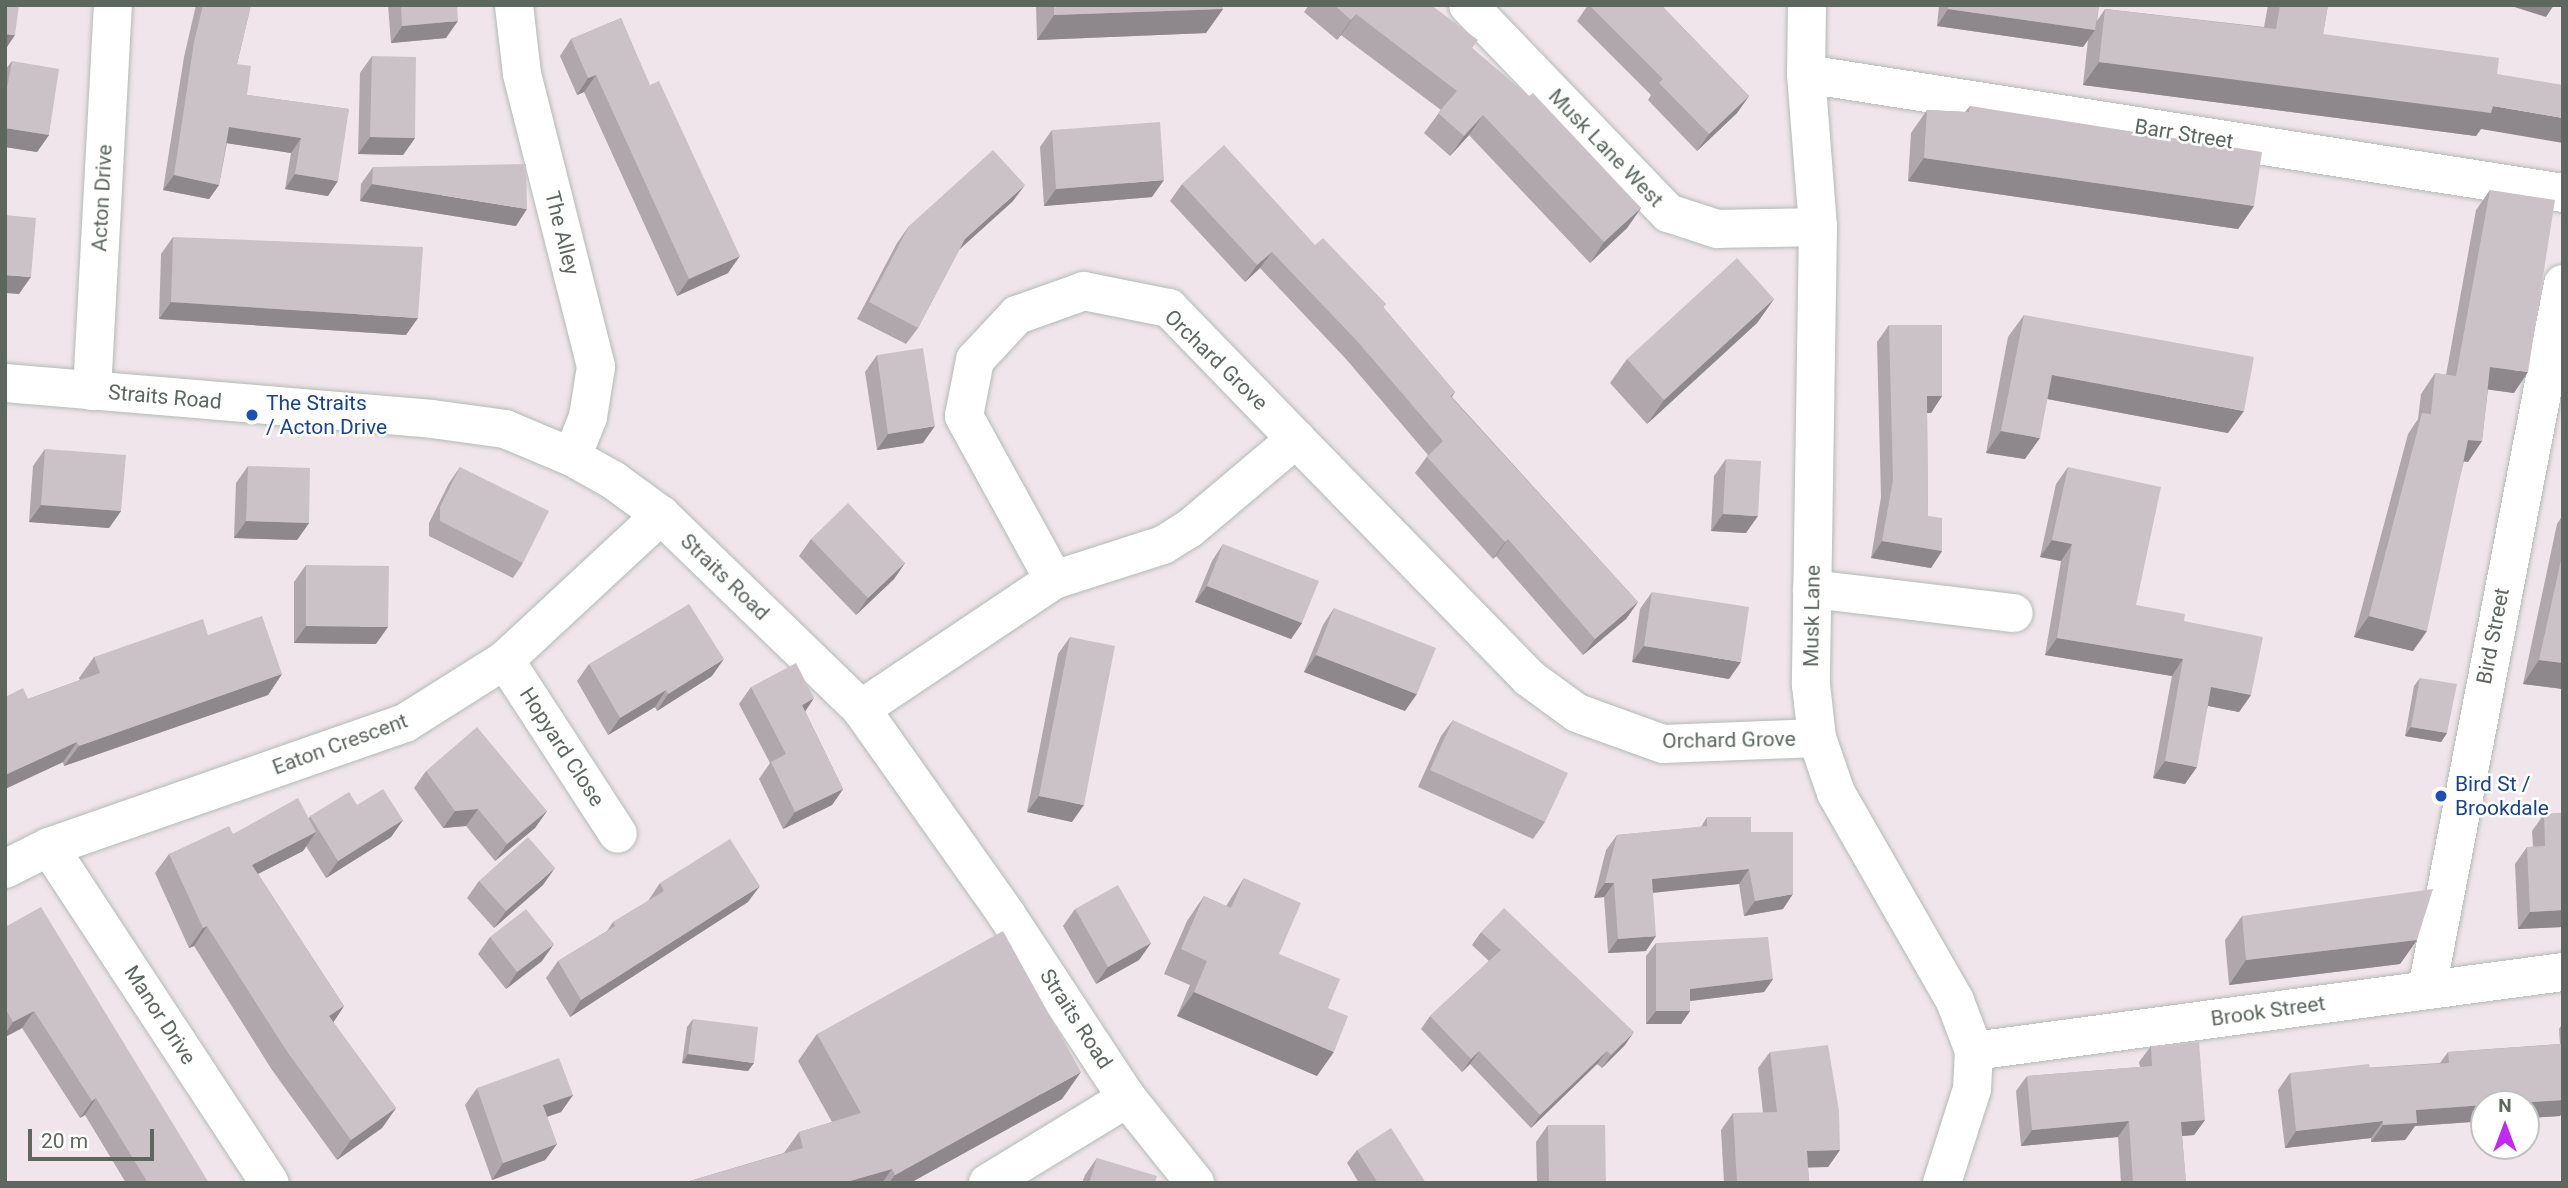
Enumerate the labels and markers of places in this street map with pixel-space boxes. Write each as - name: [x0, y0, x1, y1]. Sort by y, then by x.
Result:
- place label: The Straits / Acton Drive: [266, 390, 387, 440]
- marker: The Straits / Acton Drive: [244, 407, 260, 423]
- place label: Bird St / Brookdale: [2455, 771, 2549, 821]
- marker: Bird St / Brookdale: [2433, 788, 2449, 804]

